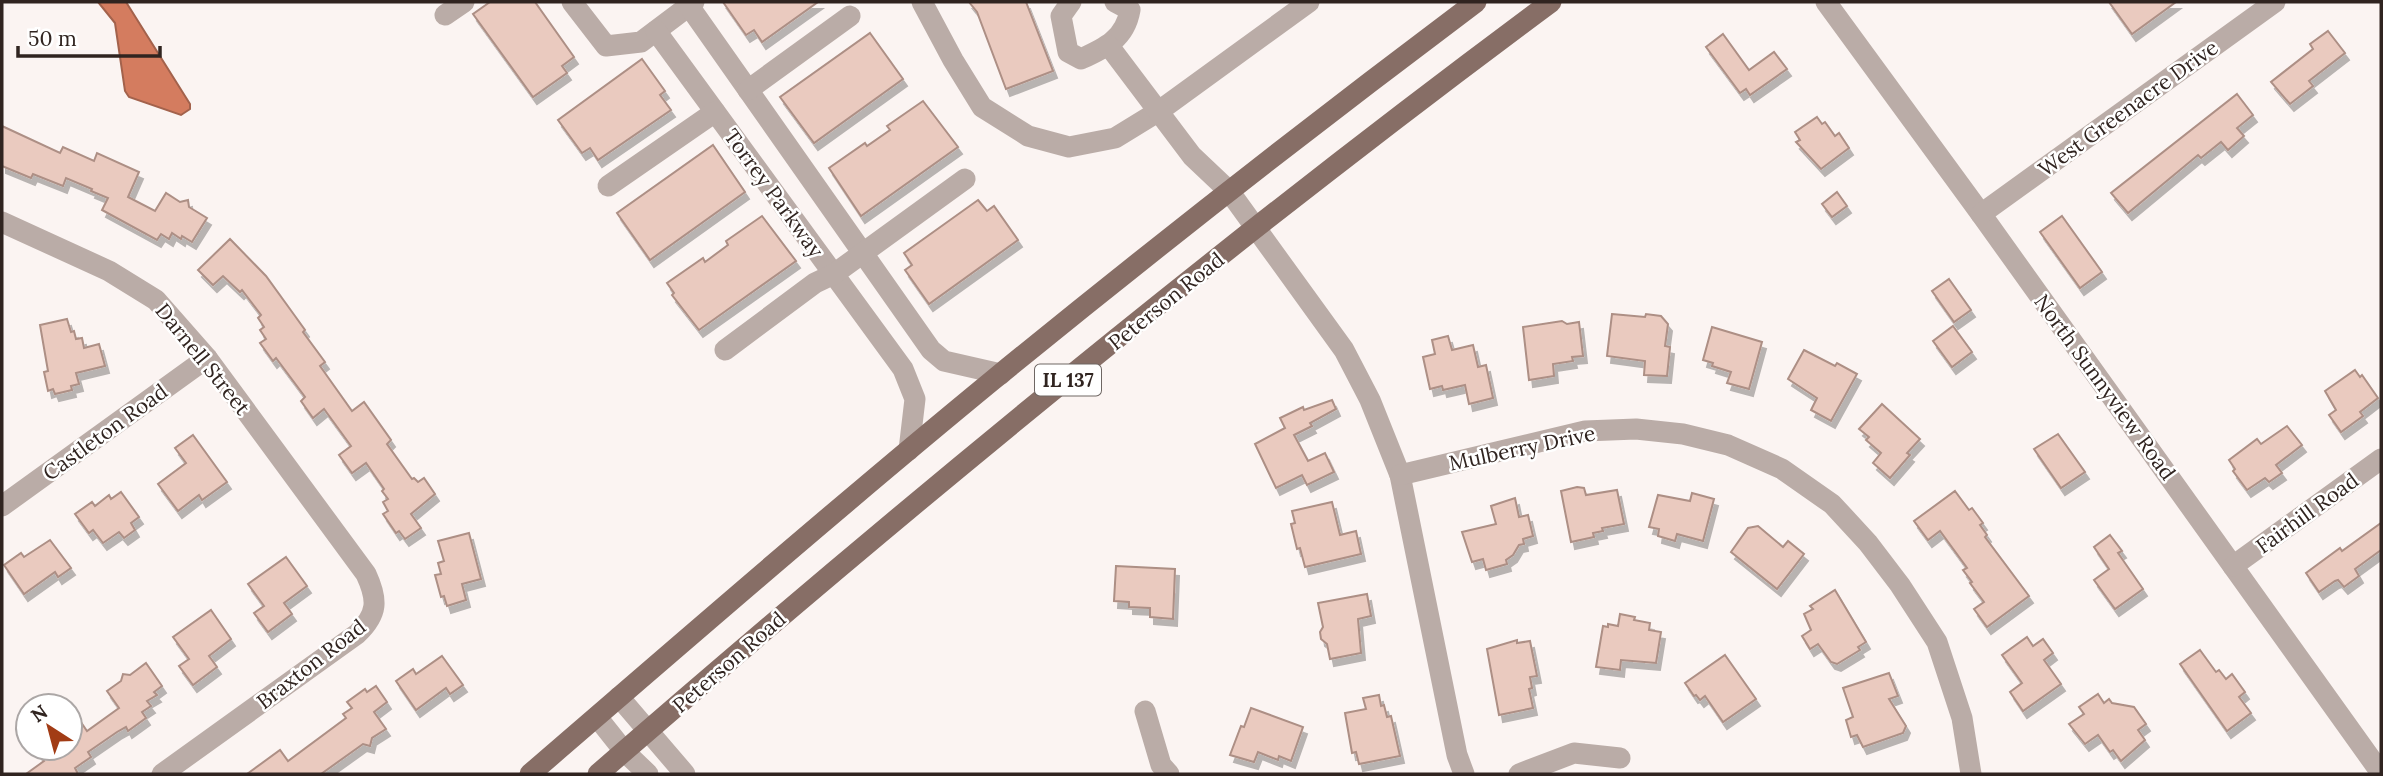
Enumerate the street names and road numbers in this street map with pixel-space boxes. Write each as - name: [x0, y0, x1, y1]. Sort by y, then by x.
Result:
- street label: West Greenacre Drive: [2033, 34, 2223, 182]
- street label: Torrey Parkway: [718, 123, 830, 263]
- street label: Peterson Road: [1103, 246, 1229, 356]
- street label: North Sunnyview Road: [2028, 289, 2182, 485]
- street label: Darnell Street: [150, 298, 257, 421]
- road number: IL 137: [1035, 364, 1101, 396]
- street label: Castleton Road: [37, 378, 173, 486]
- street label: Mulberry Drive: [1446, 419, 1598, 477]
- street label: Fairhill Road: [2250, 467, 2364, 559]
- street label: Peterson Road: [667, 605, 791, 719]
- street label: Braxton Road: [251, 613, 371, 715]

